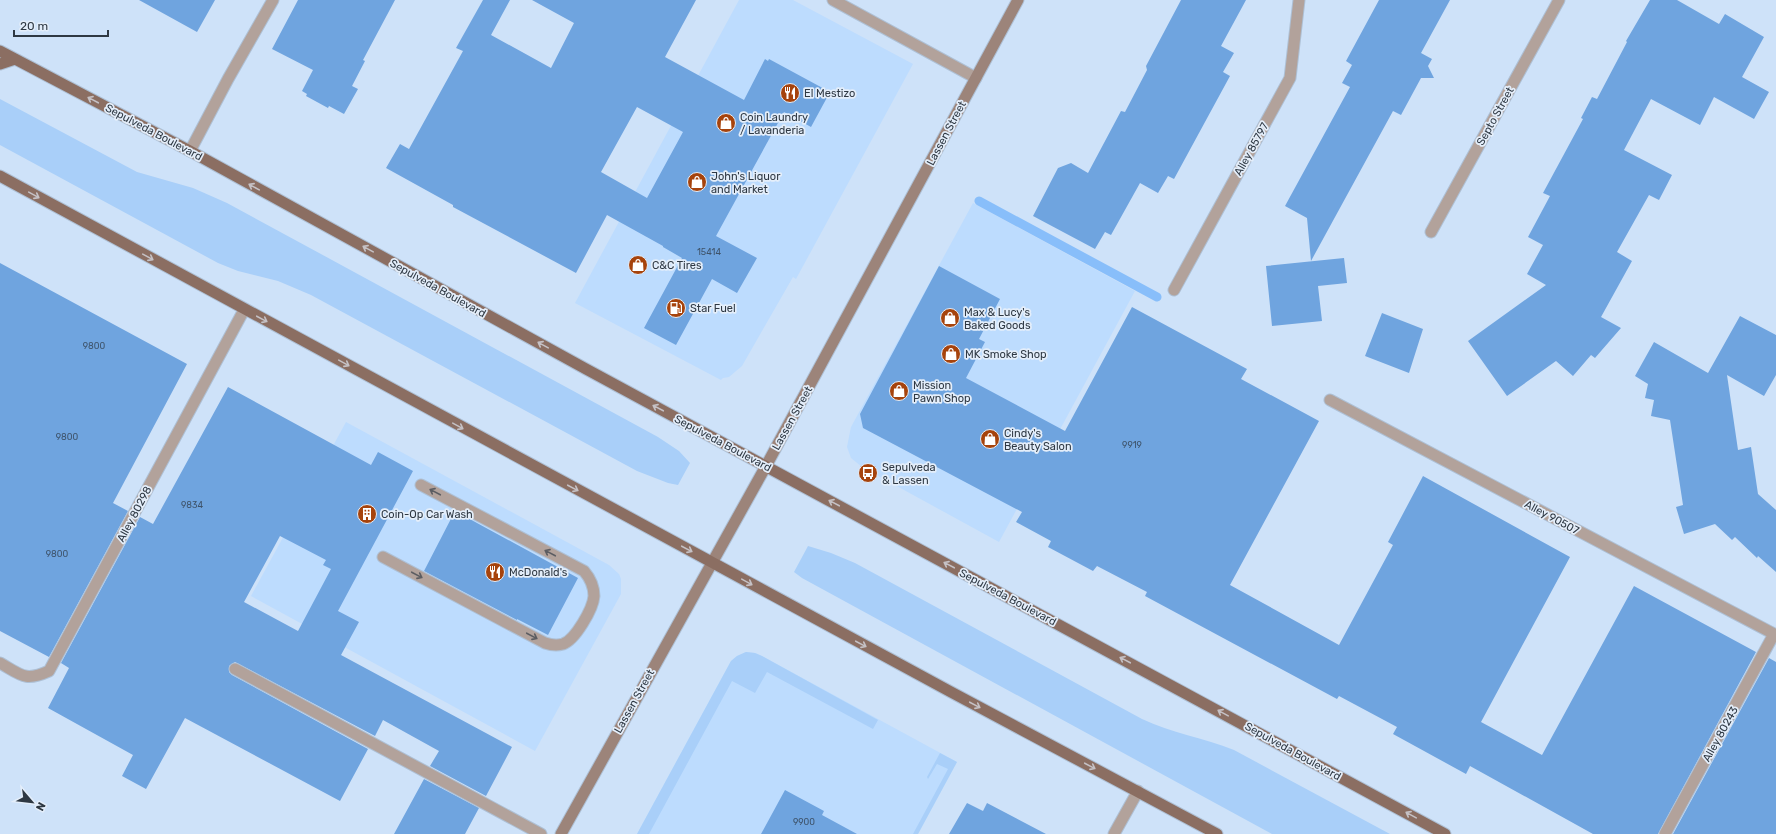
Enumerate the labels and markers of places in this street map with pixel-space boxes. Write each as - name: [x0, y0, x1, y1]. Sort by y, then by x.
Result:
- restaurant icon: El Mestizo: [779, 82, 801, 104]
- place label: El Mestizo: [804, 87, 855, 100]
- place label: Coin Laundry / Lavanderia: [740, 111, 808, 137]
- shop icon: Coin Laundry / Lavanderia: [715, 112, 737, 134]
- place label: John's Liquor and Market: [711, 170, 781, 196]
- shop icon: John's Liquor and Market: [686, 171, 708, 193]
- shop icon: C&C Tires: [627, 254, 649, 276]
- place label: C&C Tires: [652, 259, 702, 272]
- fuel station icon: Star Fuel: [665, 297, 687, 319]
- place label: Star Fuel: [690, 302, 736, 315]
- place label: Max & Lucy's Baked Goods: [964, 306, 1031, 332]
- shop icon: Max & Lucy's Baked Goods: [939, 307, 961, 329]
- shop icon: MK Smoke Shop: [940, 343, 962, 365]
- place label: MK Smoke Shop: [965, 348, 1047, 361]
- place label: Mission Pawn Shop: [913, 379, 971, 405]
- shop icon: Mission Pawn Shop: [888, 380, 910, 402]
- place label: Cindy's Beauty Salon: [1004, 427, 1072, 453]
- shop icon: Cindy's Beauty Salon: [979, 428, 1001, 450]
- place label: Sepulveda & Lassen: [882, 461, 936, 487]
- bus stop icon: Sepulveda & Lassen: [857, 462, 879, 484]
- building icon: Coin-Op Car Wash: [356, 503, 378, 525]
- place label: Coin-Op Car Wash: [381, 508, 473, 521]
- restaurant icon: McDonald's: [484, 561, 506, 583]
- place label: McDonald's: [509, 566, 568, 579]

